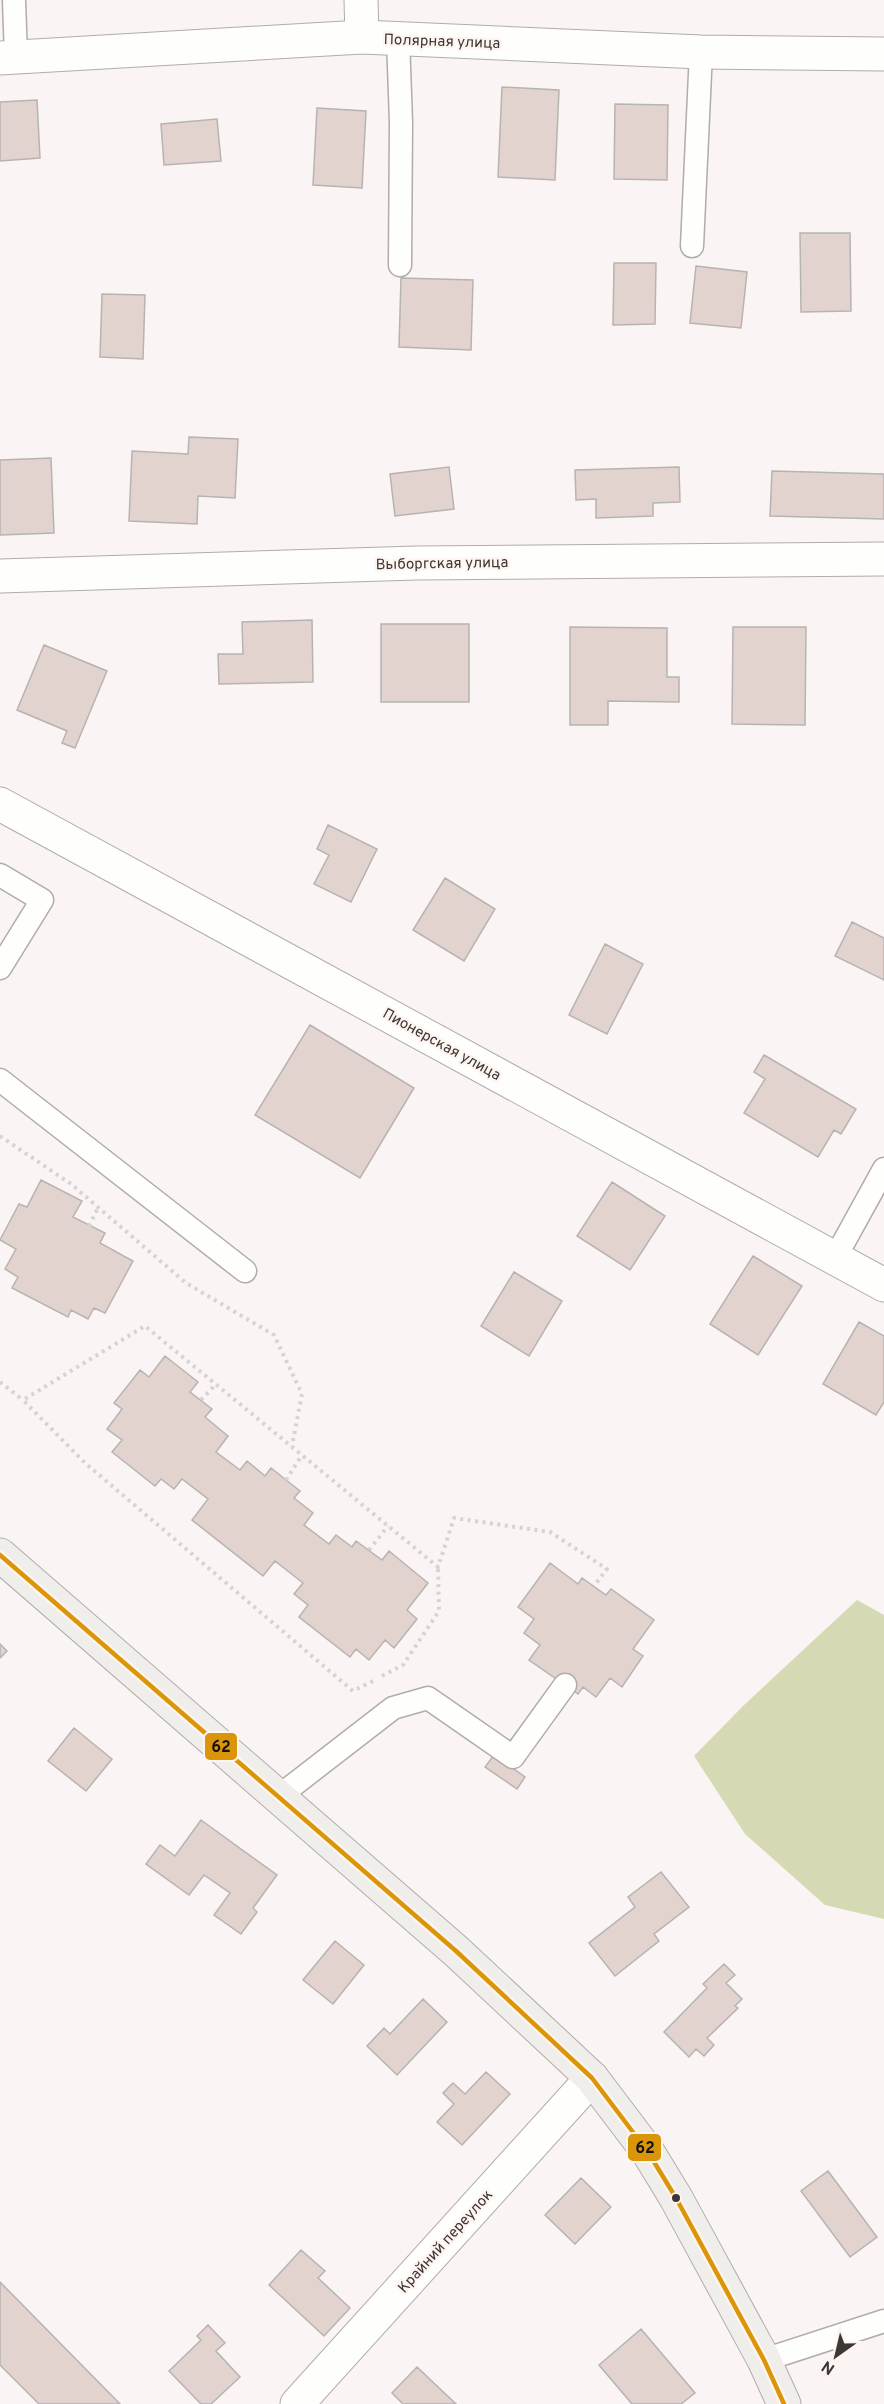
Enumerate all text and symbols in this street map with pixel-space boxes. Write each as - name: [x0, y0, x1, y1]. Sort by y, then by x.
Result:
- street label: Полярная улица: [383, 31, 501, 54]
- street label: Выборгская улица: [375, 554, 509, 575]
- street label: Пионерская улица: [379, 1005, 504, 1086]
- line badge: 62: [204, 1732, 238, 1761]
- text: 62: [211, 1738, 231, 1758]
- line badge: 62: [627, 2133, 662, 2162]
- text: 62: [635, 2139, 655, 2159]
- street label: Крайний переулок: [395, 2186, 498, 2298]
- unlabelled marker: [670, 2192, 682, 2204]
- north arrow: [806, 2326, 866, 2386]
- text: N: [818, 2355, 839, 2378]

